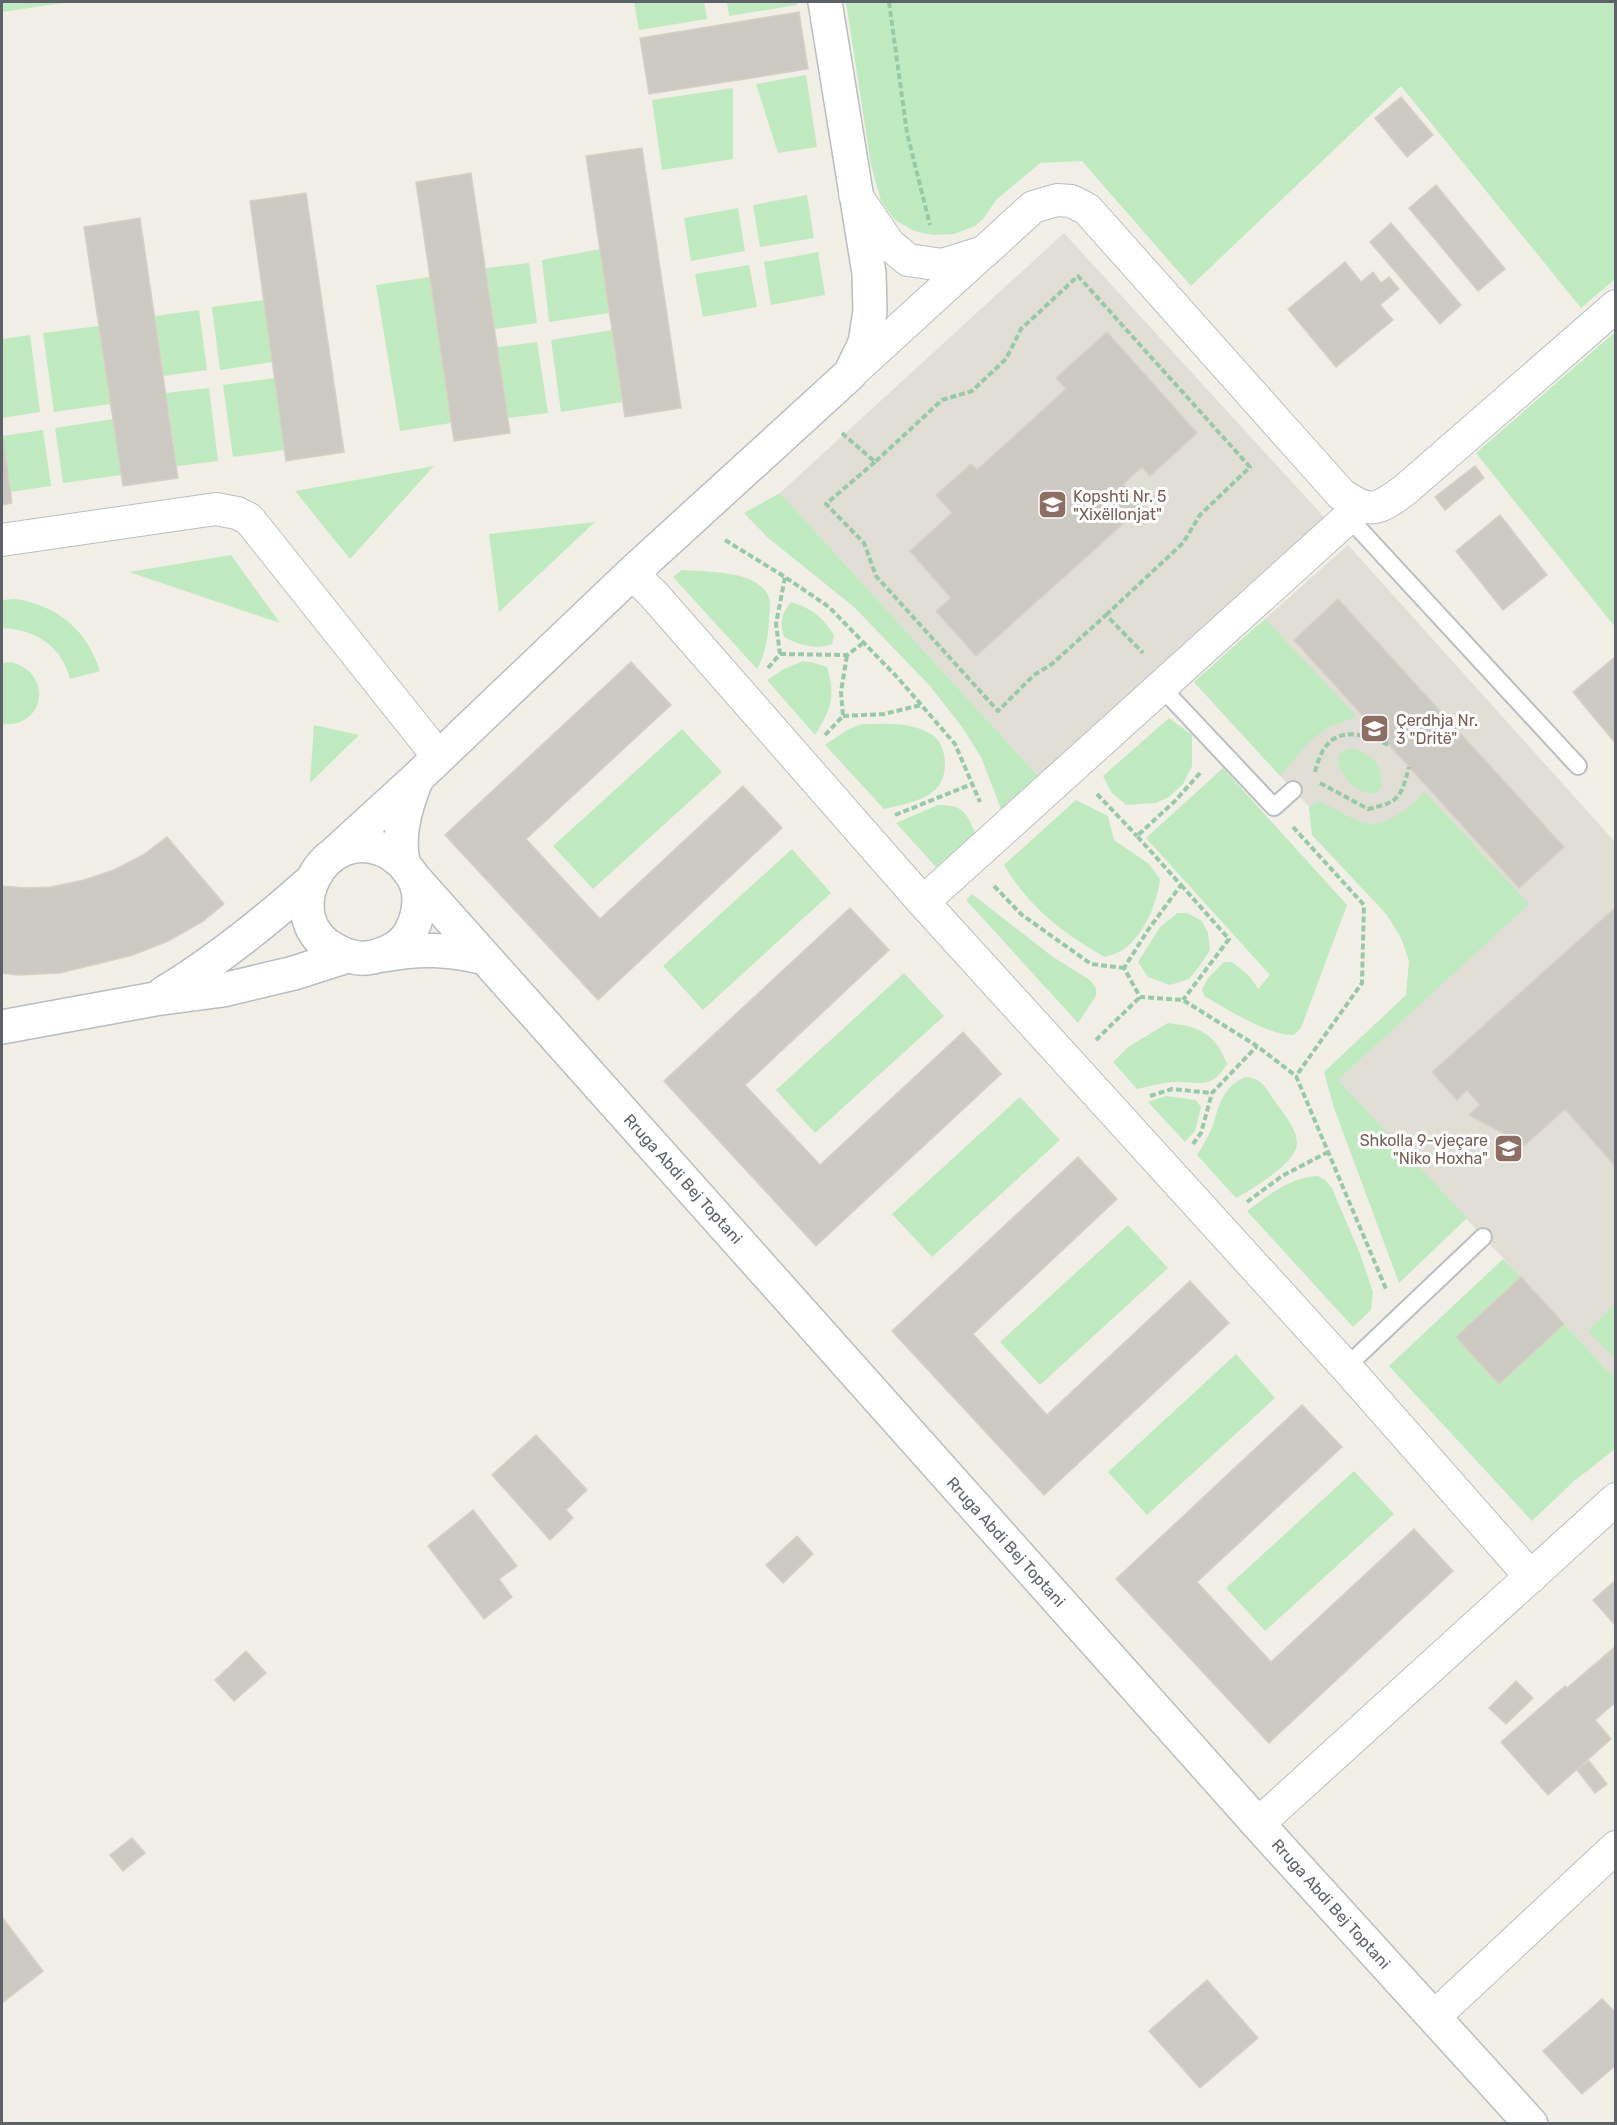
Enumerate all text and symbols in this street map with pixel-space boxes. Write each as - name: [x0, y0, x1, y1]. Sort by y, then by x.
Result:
- place label: Kopshti Nr. 5 "Xixëllonjat": [1073, 487, 1167, 524]
- school or university icon: Kopshti Nr. 5 "Xixëllonjat": [1036, 489, 1068, 521]
- place label: Çerdhja Nr. 3 "Dritë": [1396, 711, 1478, 748]
- school or university icon: Çerdhja Nr. 3 "Dritë": [1359, 713, 1391, 745]
- street label: Rruga Abdi Bej Toptani: [620, 1110, 746, 1248]
- place label: Shkolla 9-vjeçare "Niko Hoxha": [1360, 1131, 1488, 1168]
- school or university icon: Shkolla 9-vjeçare "Niko Hoxha": [1493, 1133, 1525, 1165]
- street label: Rruga Abdi Bej Toptani: [943, 1473, 1069, 1611]
- street label: Rruga Abdi Bej Toptani: [1268, 1835, 1394, 1973]

